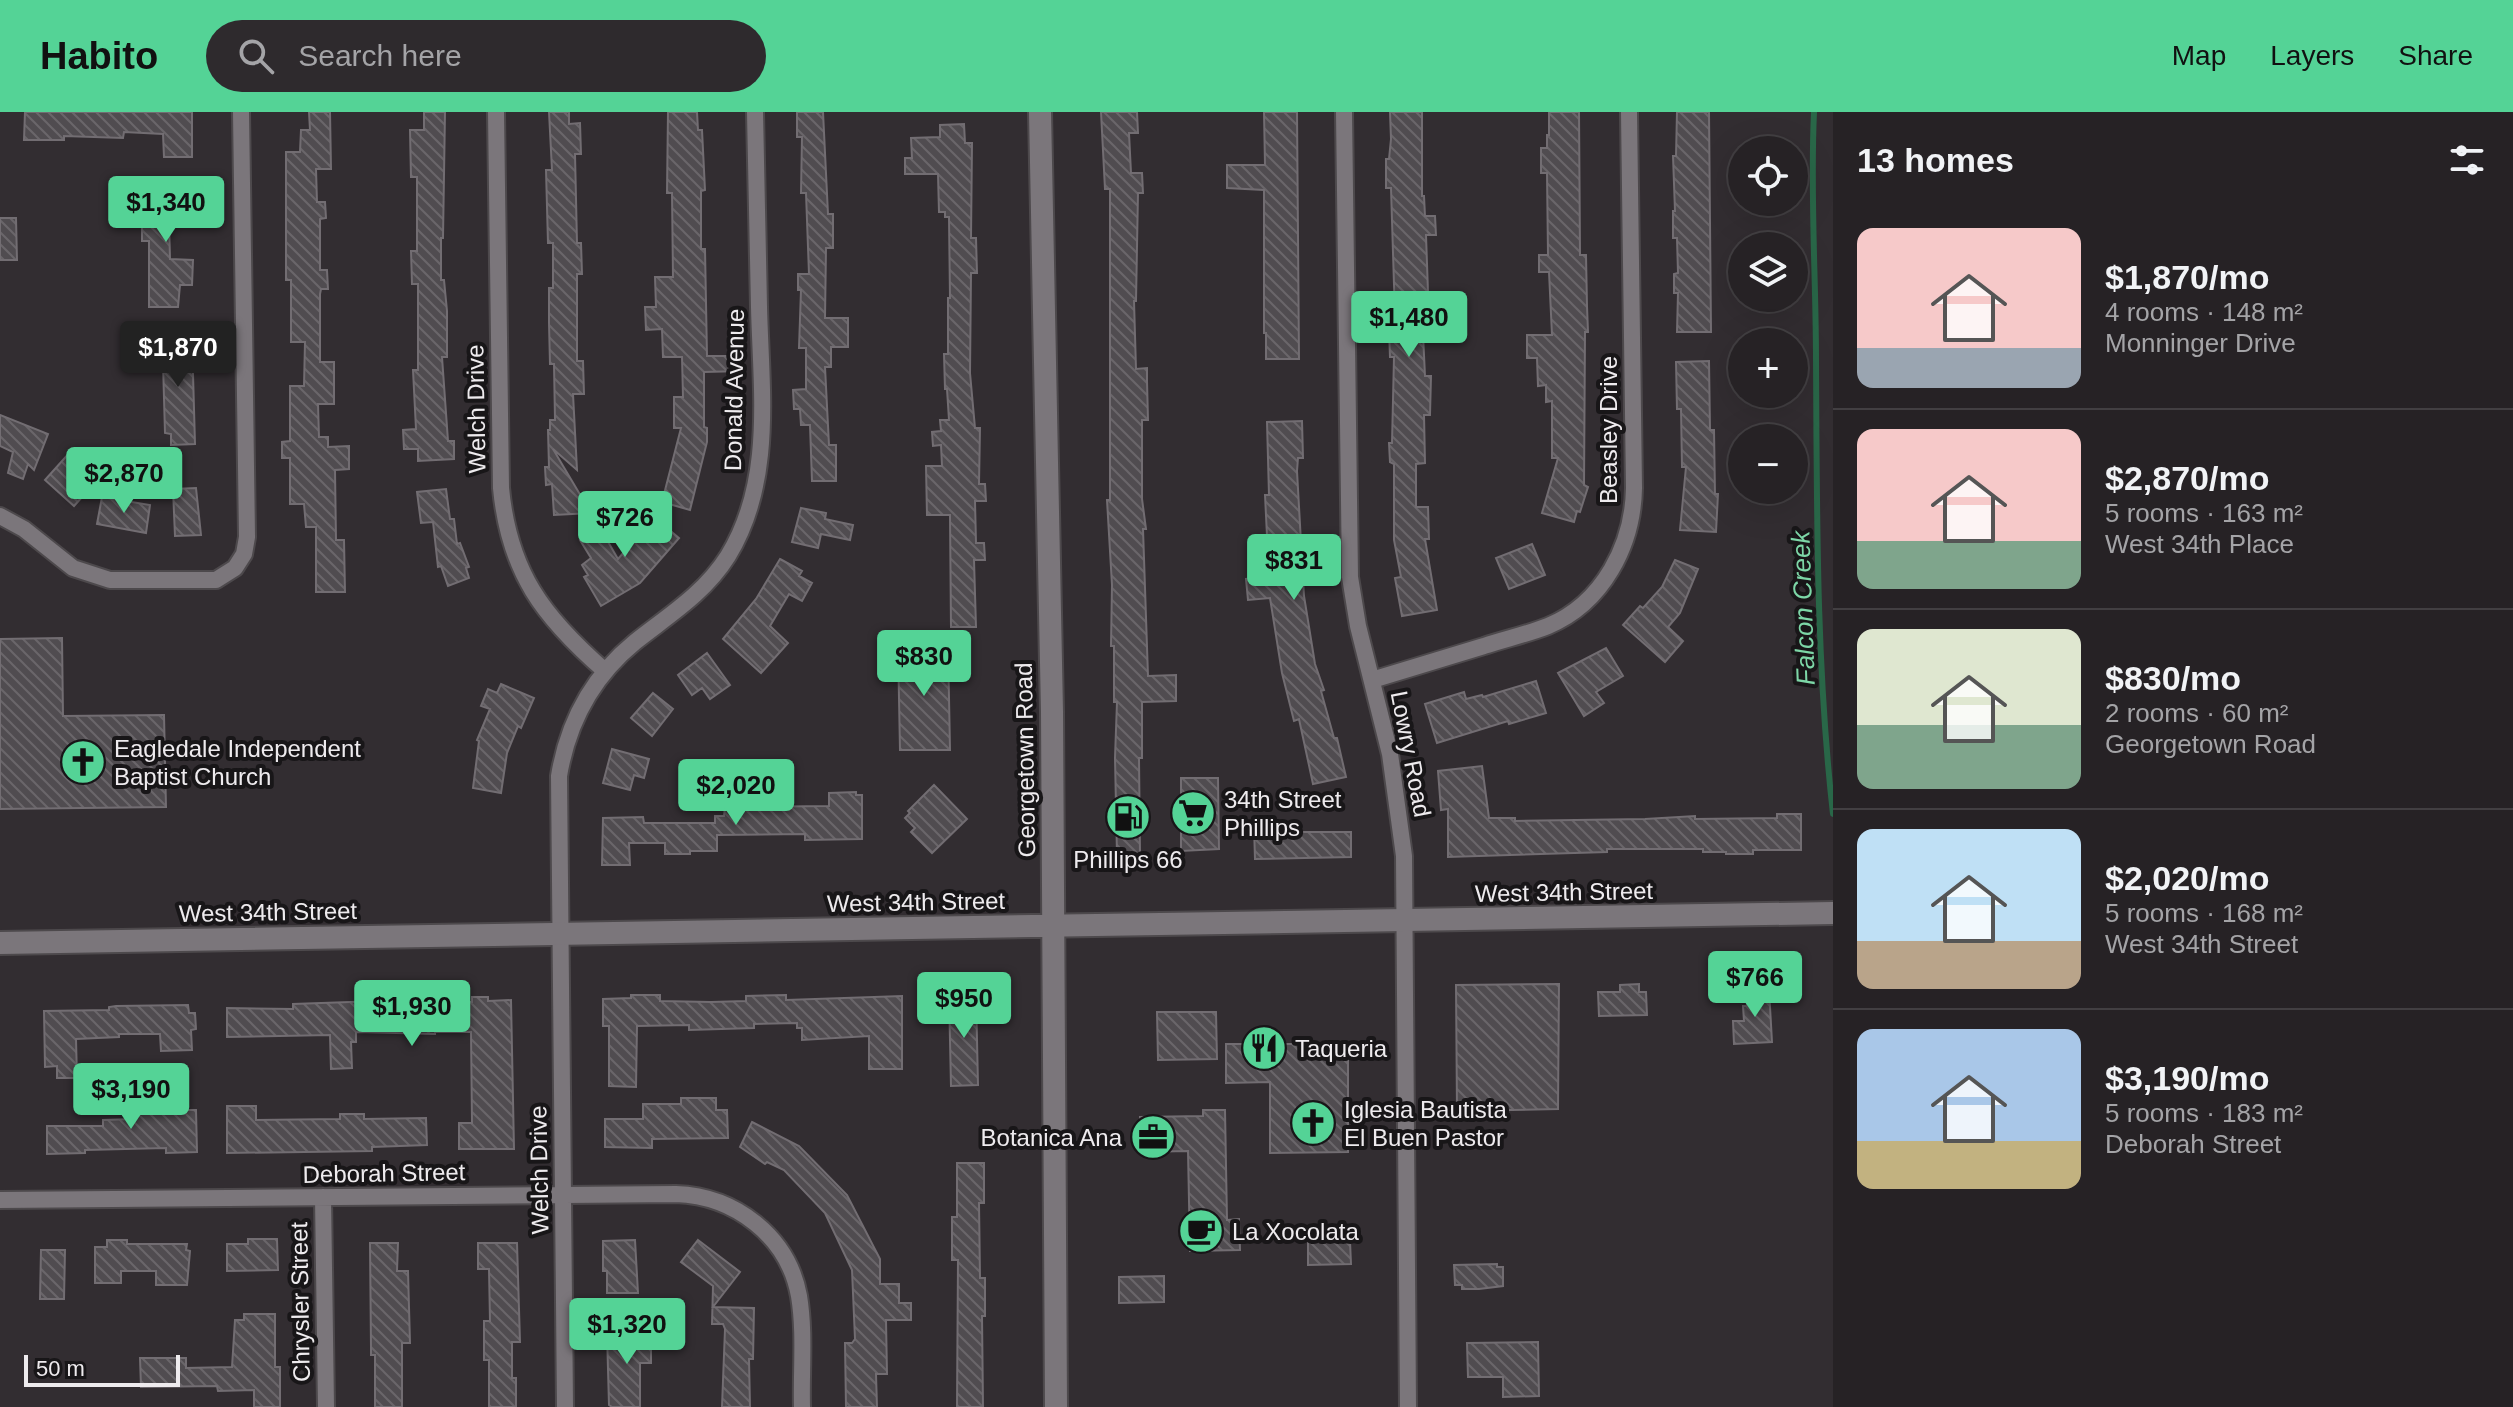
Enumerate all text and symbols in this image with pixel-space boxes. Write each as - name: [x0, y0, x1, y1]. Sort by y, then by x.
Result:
- search box: [206, 20, 766, 92]
- icon: search: [234, 34, 278, 78]
- text: Habito: [40, 35, 158, 77]
- text: Search here: [298, 39, 462, 72]
- text: Map: [2172, 40, 2226, 71]
- text: Layers: [2270, 40, 2354, 71]
- text: Share: [2398, 40, 2473, 71]
- map controls: [1728, 136, 1808, 504]
- button: locate: [1728, 136, 1808, 216]
- icon: filters: [2445, 138, 2489, 182]
- text: 13 homes: [1857, 141, 2014, 179]
- pin: $1,340: [101, 176, 231, 244]
- text: $1,340: [126, 187, 206, 217]
- button: layers: [1728, 232, 1808, 312]
- text: $1,870/mo: [2105, 258, 2269, 296]
- icon: home: [1921, 260, 2017, 356]
- pin: $1,480: [1344, 291, 1474, 359]
- text: 4 rooms · 148 m²: [2105, 297, 2303, 327]
- text: $1,480: [1369, 302, 1449, 332]
- street label: Donald Avenue: [719, 309, 749, 471]
- pin: $1,870: [113, 321, 243, 389]
- button: +: [1728, 328, 1808, 408]
- text: Monninger Drive: [2105, 328, 2296, 358]
- text: $1,870: [138, 332, 218, 362]
- street label: Welch Drive: [461, 344, 491, 474]
- street label: Beasley Drive: [1595, 356, 1622, 504]
- button: −: [1728, 424, 1808, 504]
- pin: $2,870: [59, 447, 189, 515]
- text: $2,870: [84, 458, 164, 488]
- text: $2,870/mo: [2105, 459, 2269, 497]
- icon: home: [1921, 461, 2017, 557]
- pin: $726: [578, 491, 672, 559]
- text: 5 rooms · 163 m²: [2105, 498, 2303, 528]
- text: $726: [596, 502, 654, 532]
- water label: Falcon Creek: [1785, 528, 1821, 686]
- text: West 34th Place: [2105, 529, 2294, 559]
- pin: $831: [1247, 534, 1341, 602]
- text: $831: [1265, 545, 1323, 575]
- pin: $830: [877, 630, 971, 698]
- text: $830: [895, 641, 953, 671]
- text: $830/mo: [2105, 659, 2241, 697]
- icon: home: [1921, 661, 2017, 757]
- street label: Georgetown Road: [1010, 662, 1040, 858]
- street label: Lowry Road: [1386, 689, 1436, 819]
- text: 2 rooms · 60 m²: [2105, 698, 2289, 728]
- text: Georgetown Road: [2105, 729, 2316, 759]
- place label: Eagledale Independent Baptist Church: [114, 735, 361, 790]
- church icon: Eagledale Independent Baptist Church: [59, 738, 107, 786]
- pin: $2,020: [671, 759, 801, 827]
- text: $2,020: [696, 770, 776, 800]
- place label: 34th Street Phillips: [1224, 786, 1342, 841]
- supermarket icon: 34th Street Phillips: [1169, 789, 1217, 837]
- fuel station icon: Phillips 66: [1104, 793, 1152, 841]
- place label: Phillips 66: [1073, 846, 1183, 873]
- text: $2,020/mo: [2105, 859, 2269, 897]
- icon: home: [1921, 861, 2017, 957]
- street label: West 34th Street: [1475, 877, 1654, 907]
- street label: West 34th Street: [827, 887, 1006, 917]
- street label: West 34th Street: [179, 897, 358, 927]
- text: 5 rooms · 168 m²: [2105, 898, 2303, 928]
- text: West 34th Street: [2105, 929, 2298, 959]
- pin: $766: [1708, 951, 1802, 1019]
- text: $766: [1726, 962, 1784, 992]
- pin: $950: [917, 972, 1011, 1040]
- pin: $1,930: [347, 980, 477, 1048]
- text: $950: [935, 983, 993, 1013]
- text: $1,930: [372, 991, 452, 1021]
- restaurant icon: Taqueria: [1240, 1024, 1288, 1072]
- place label: Taqueria: [1295, 1035, 1388, 1062]
- text: $3,190/mo: [2105, 1059, 2269, 1097]
- icon: home: [1921, 1061, 2017, 1157]
- pin: $3,190: [66, 1063, 196, 1131]
- text: $3,190: [91, 1074, 171, 1104]
- place label: Iglesia Bautista El Buen Pastor: [1344, 1096, 1507, 1151]
- text: 5 rooms · 183 m²: [2105, 1098, 2303, 1128]
- church icon: Iglesia Bautista El Buen Pastor: [1289, 1099, 1337, 1147]
- street label: Welch Drive: [524, 1105, 554, 1235]
- office icon: Botanica Ana: [1129, 1113, 1177, 1161]
- place label: Botanica Ana: [981, 1124, 1123, 1151]
- text: Deborah Street: [2105, 1129, 2281, 1159]
- street label: Deborah Street: [302, 1158, 466, 1188]
- cafe icon: La Xocolata: [1177, 1207, 1225, 1255]
- place label: La Xocolata: [1232, 1218, 1359, 1245]
- street label: Chrysler Street: [285, 1221, 315, 1382]
- pin: $1,320: [562, 1298, 692, 1366]
- text: $1,320: [587, 1309, 667, 1339]
- scale bar: [24, 1351, 180, 1387]
- text: 50 m: [36, 1356, 85, 1381]

